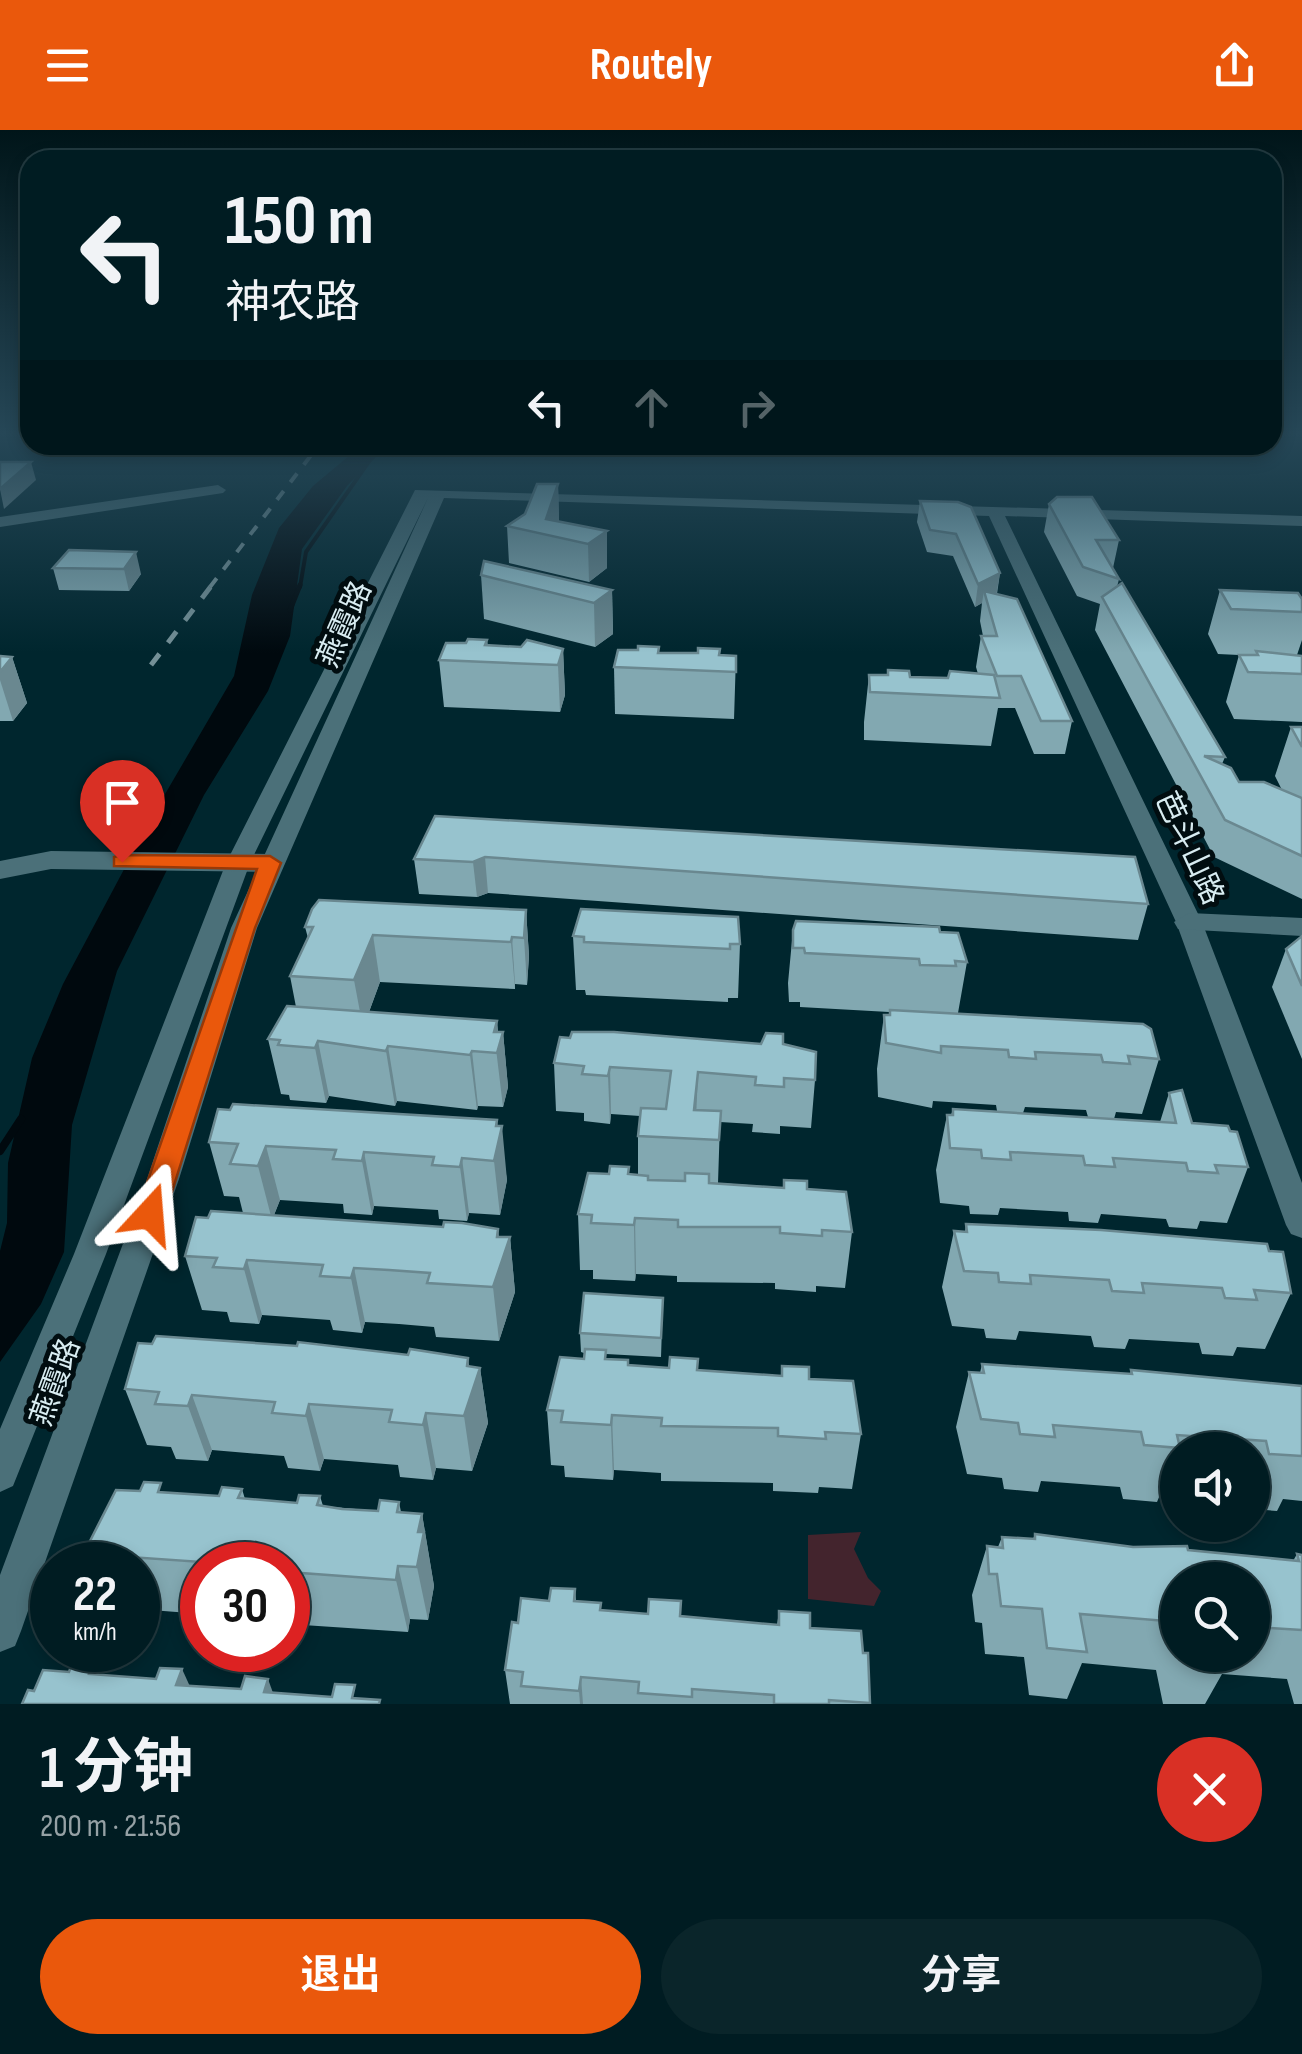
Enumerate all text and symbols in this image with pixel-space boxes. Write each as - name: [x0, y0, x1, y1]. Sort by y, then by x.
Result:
- icon: menu: [40, 38, 95, 93]
- text: Routely: [590, 38, 712, 93]
- icon: share: [1207, 38, 1262, 93]
- text: 150 m: [225, 180, 374, 264]
- icon: left: [60, 190, 190, 320]
- text: 神农路: [225, 276, 360, 331]
- icon: left: [519, 380, 574, 435]
- icon: ahead: [624, 380, 679, 435]
- icon: right: [729, 380, 784, 435]
- street label: 燕霞路: [310, 576, 380, 673]
- pin: [80, 760, 165, 863]
- icon: arrive: [95, 775, 150, 830]
- street label: 芭斗山路: [1147, 786, 1231, 910]
- position arrow: [98, 1162, 202, 1266]
- street label: 燕霞路: [24, 1334, 88, 1431]
- map controls: [1160, 1432, 1270, 1672]
- button: sound: [1160, 1432, 1270, 1542]
- speed limit sign: 30: [180, 1542, 310, 1672]
- button: search: [1160, 1562, 1270, 1672]
- text: 22: [73, 1565, 117, 1625]
- text: km/h: [73, 1617, 117, 1648]
- text: 1 分钟: [40, 1733, 193, 1805]
- button: close: [1157, 1737, 1262, 1842]
- text: 200 m · 21:56: [40, 1807, 181, 1846]
- button: 退出: [40, 1919, 641, 2034]
- button: 分享: [661, 1919, 1262, 2034]

